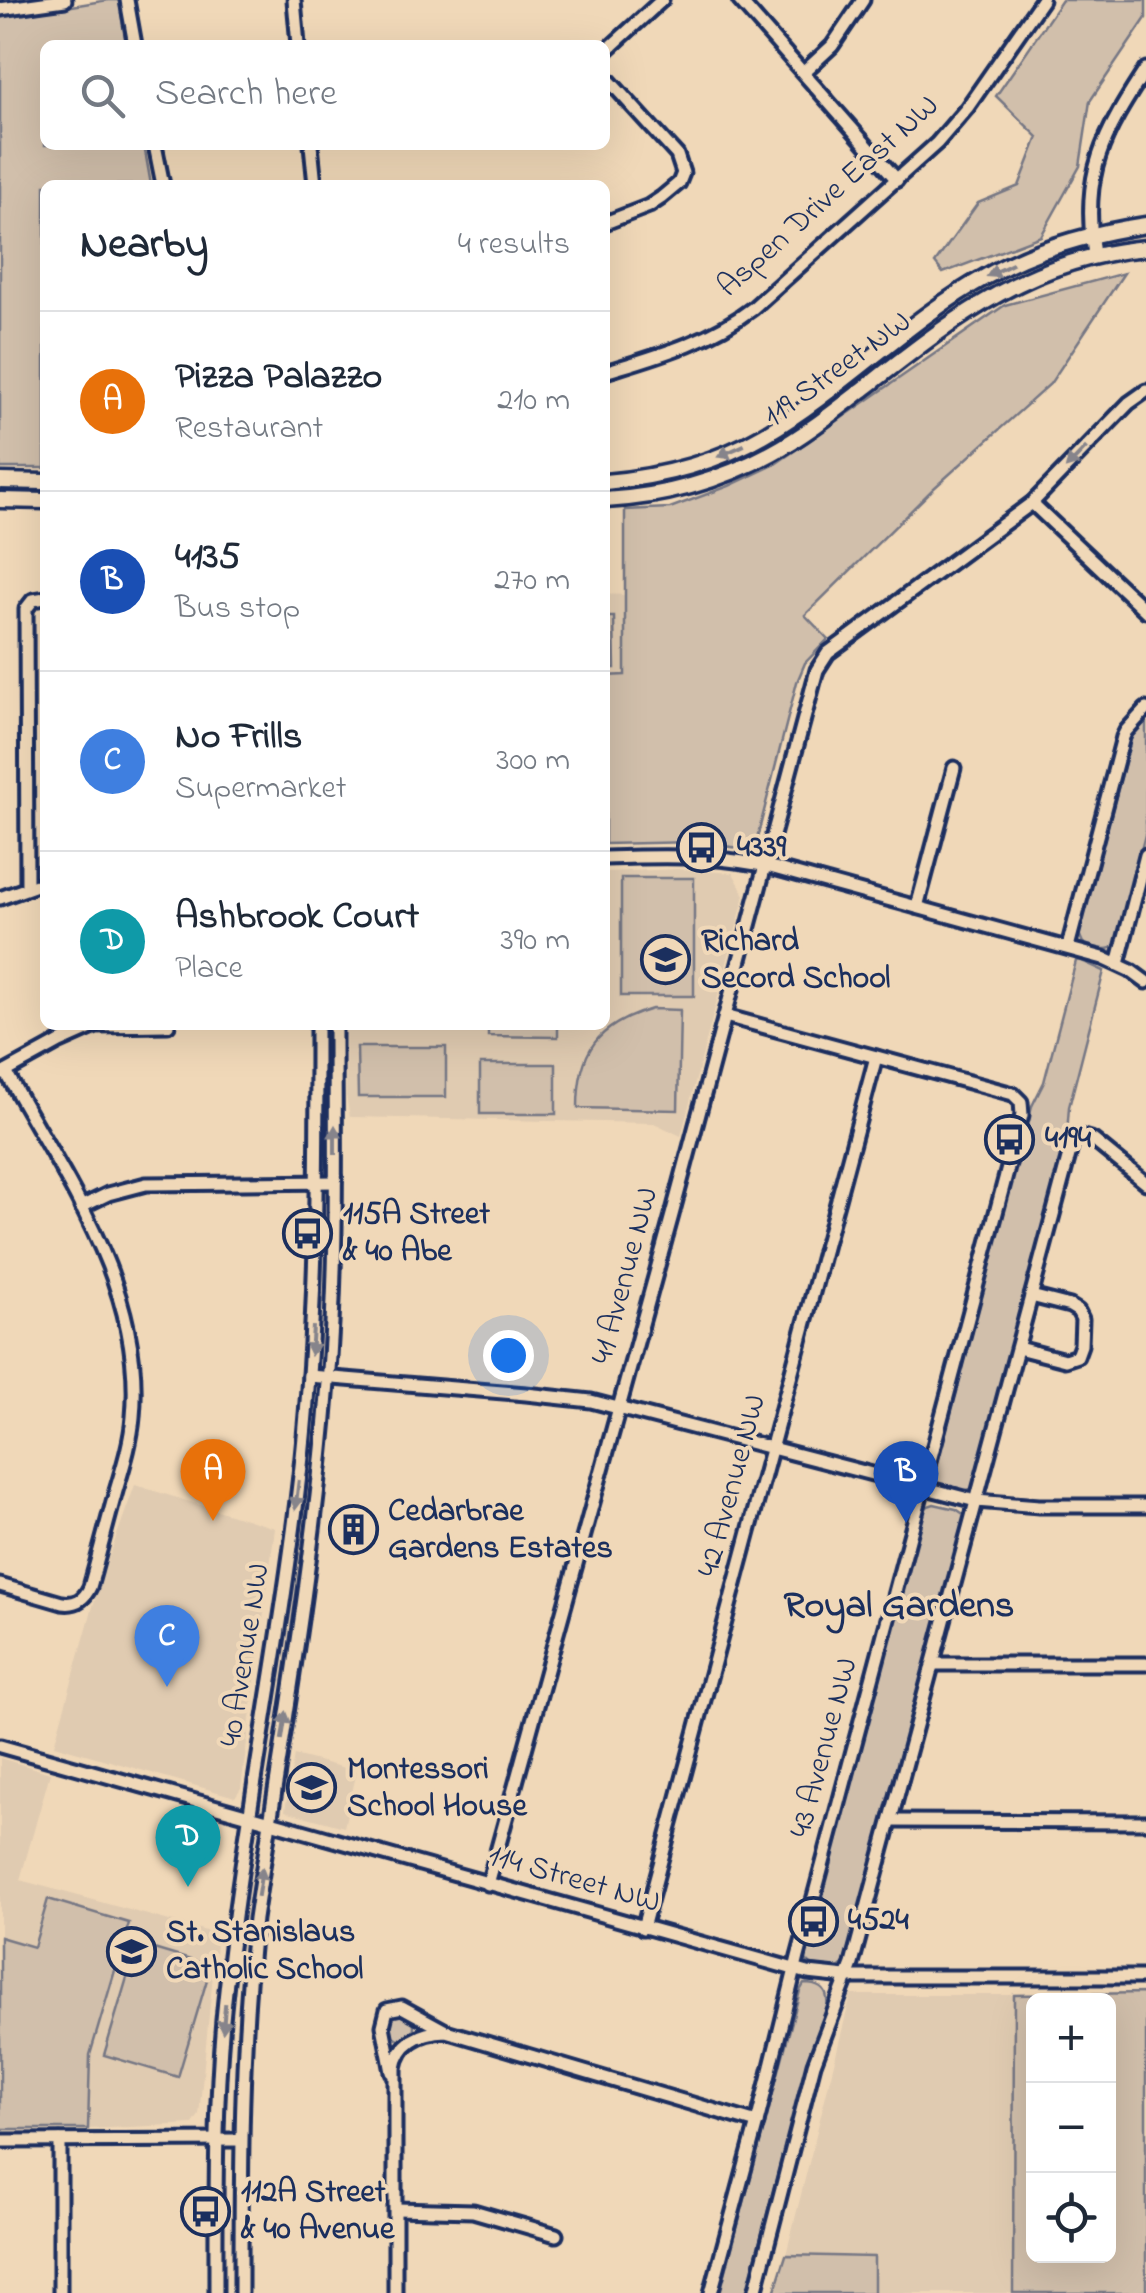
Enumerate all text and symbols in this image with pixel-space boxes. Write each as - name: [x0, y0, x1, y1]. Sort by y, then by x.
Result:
- search box: [40, 40, 610, 150]
- text: Search here: [155, 67, 337, 123]
- icon: search: [75, 68, 130, 123]
- street label: Aspen Drive East NW: [708, 84, 950, 310]
- text: Nearby: [80, 215, 208, 276]
- text: 4 results: [458, 222, 570, 269]
- one-way arrow: [985, 261, 1014, 278]
- street label: 119 Street NW: [754, 300, 922, 440]
- text: Pizza Palazzo: [175, 350, 382, 406]
- text: A: [103, 378, 122, 425]
- text: 210 m: [497, 378, 570, 425]
- text: Restaurant: [175, 406, 323, 453]
- one-way arrow: [716, 443, 746, 459]
- one-way arrow: [1065, 446, 1088, 470]
- text: 4135: [175, 530, 240, 586]
- text: B: [102, 558, 123, 605]
- text: 270 m: [494, 558, 570, 605]
- text: Bus stop: [175, 586, 300, 633]
- text: No Frills: [175, 710, 302, 766]
- text: C: [104, 738, 121, 785]
- text: 300 m: [496, 738, 570, 785]
- text: Supermarket: [175, 766, 347, 813]
- bus stop icon: 4339: [676, 822, 728, 874]
- place label: 4339: [737, 825, 787, 872]
- text: Ashbrook Court: [175, 890, 419, 946]
- text: D: [101, 918, 124, 965]
- text: 390 m: [500, 918, 570, 965]
- place label: Richard Secord School: [701, 919, 890, 1003]
- school or university icon: Richard Secord School: [640, 934, 692, 986]
- text: Place: [175, 946, 243, 993]
- bus stop icon: 4194: [984, 1113, 1036, 1165]
- place label: 4194: [1045, 1116, 1092, 1163]
- one-way arrow: [327, 1123, 343, 1155]
- street label: 41 Avenue NW: [580, 1182, 672, 1370]
- place label: 115A Street & 40 Abe: [342, 1192, 490, 1276]
- bus stop icon: 115A Street & 40 Abe: [282, 1207, 334, 1259]
- one-way arrow: [304, 1325, 320, 1357]
- your location: [483, 1330, 534, 1381]
- street label: 42 Avenue NW: [686, 1390, 780, 1582]
- pin: A: [180, 1438, 246, 1521]
- pin: B: [874, 1440, 938, 1523]
- one-way arrow: [289, 1479, 305, 1511]
- place label: Cedarbrae Gardens Estates: [388, 1489, 613, 1573]
- building icon: Cedarbrae Gardens Estates: [327, 1504, 379, 1556]
- street label: 40 Avenue NW: [208, 1560, 284, 1750]
- district label: Royal Gardens: [784, 1579, 1014, 1635]
- pin: C: [134, 1604, 200, 1687]
- street label: 43 Avenue NW: [778, 1653, 872, 1843]
- one-way arrow: [276, 1710, 292, 1742]
- place label: Montessori School House: [347, 1747, 528, 1831]
- school or university icon: Montessori School House: [286, 1762, 338, 1814]
- pin: D: [156, 1804, 220, 1887]
- street label: 114 Street NW: [483, 1833, 665, 1927]
- one-way arrow: [253, 1865, 269, 1897]
- bus stop icon: 4524: [787, 1895, 839, 1947]
- place label: 4524: [848, 1898, 909, 1945]
- place label: St. Stanislaus Catholic School: [166, 1910, 363, 1994]
- school or university icon: St. Stanislaus Catholic School: [105, 1925, 157, 1977]
- map controls: [1026, 1993, 1116, 2263]
- button: +: [1026, 1993, 1116, 2083]
- one-way arrow: [215, 2002, 231, 2034]
- button: −: [1026, 2083, 1116, 2173]
- place label: 112A Street & 40 Avenue: [240, 2170, 396, 2254]
- button: locate: [1026, 2173, 1116, 2263]
- bus stop icon: 112A Street & 40 Avenue: [180, 2185, 232, 2237]

